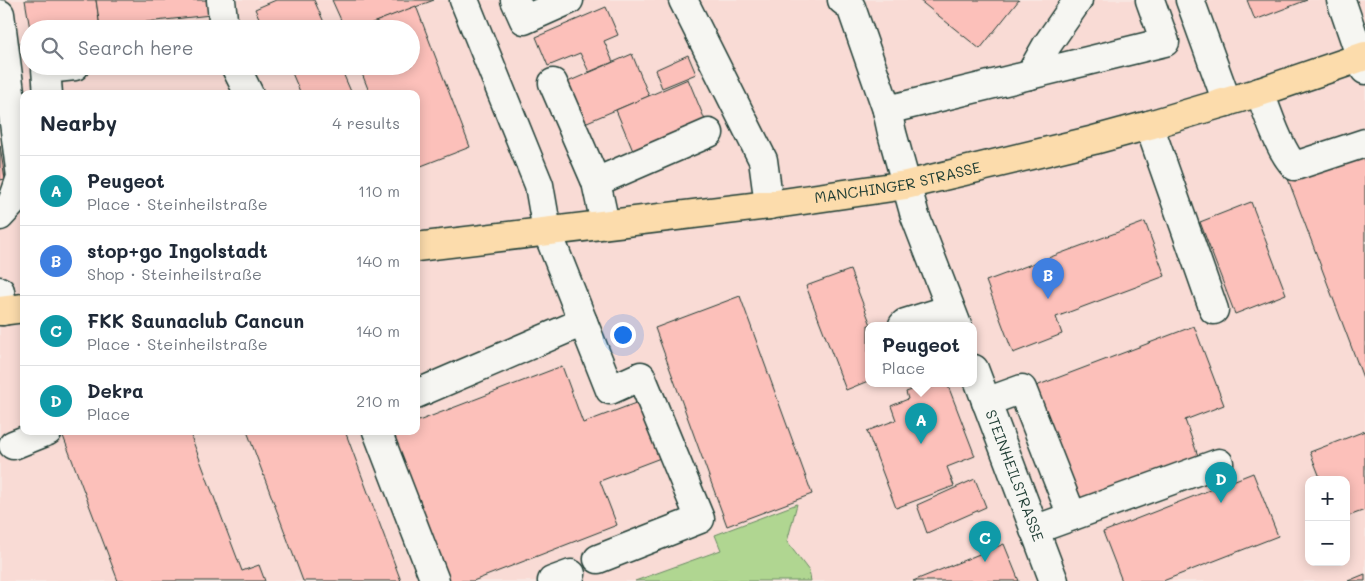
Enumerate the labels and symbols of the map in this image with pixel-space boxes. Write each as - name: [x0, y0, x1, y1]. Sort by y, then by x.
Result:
- street label: MANCHINGER STRASSE: [813, 156, 983, 207]
- pin: B: [1032, 258, 1064, 299]
- your location: [610, 322, 636, 348]
- pin: A: [905, 403, 937, 444]
- street label: STEINHEILSTRASSE: [981, 407, 1049, 544]
- pin: D: [1205, 462, 1237, 503]
- pin: C: [969, 521, 1001, 562]

